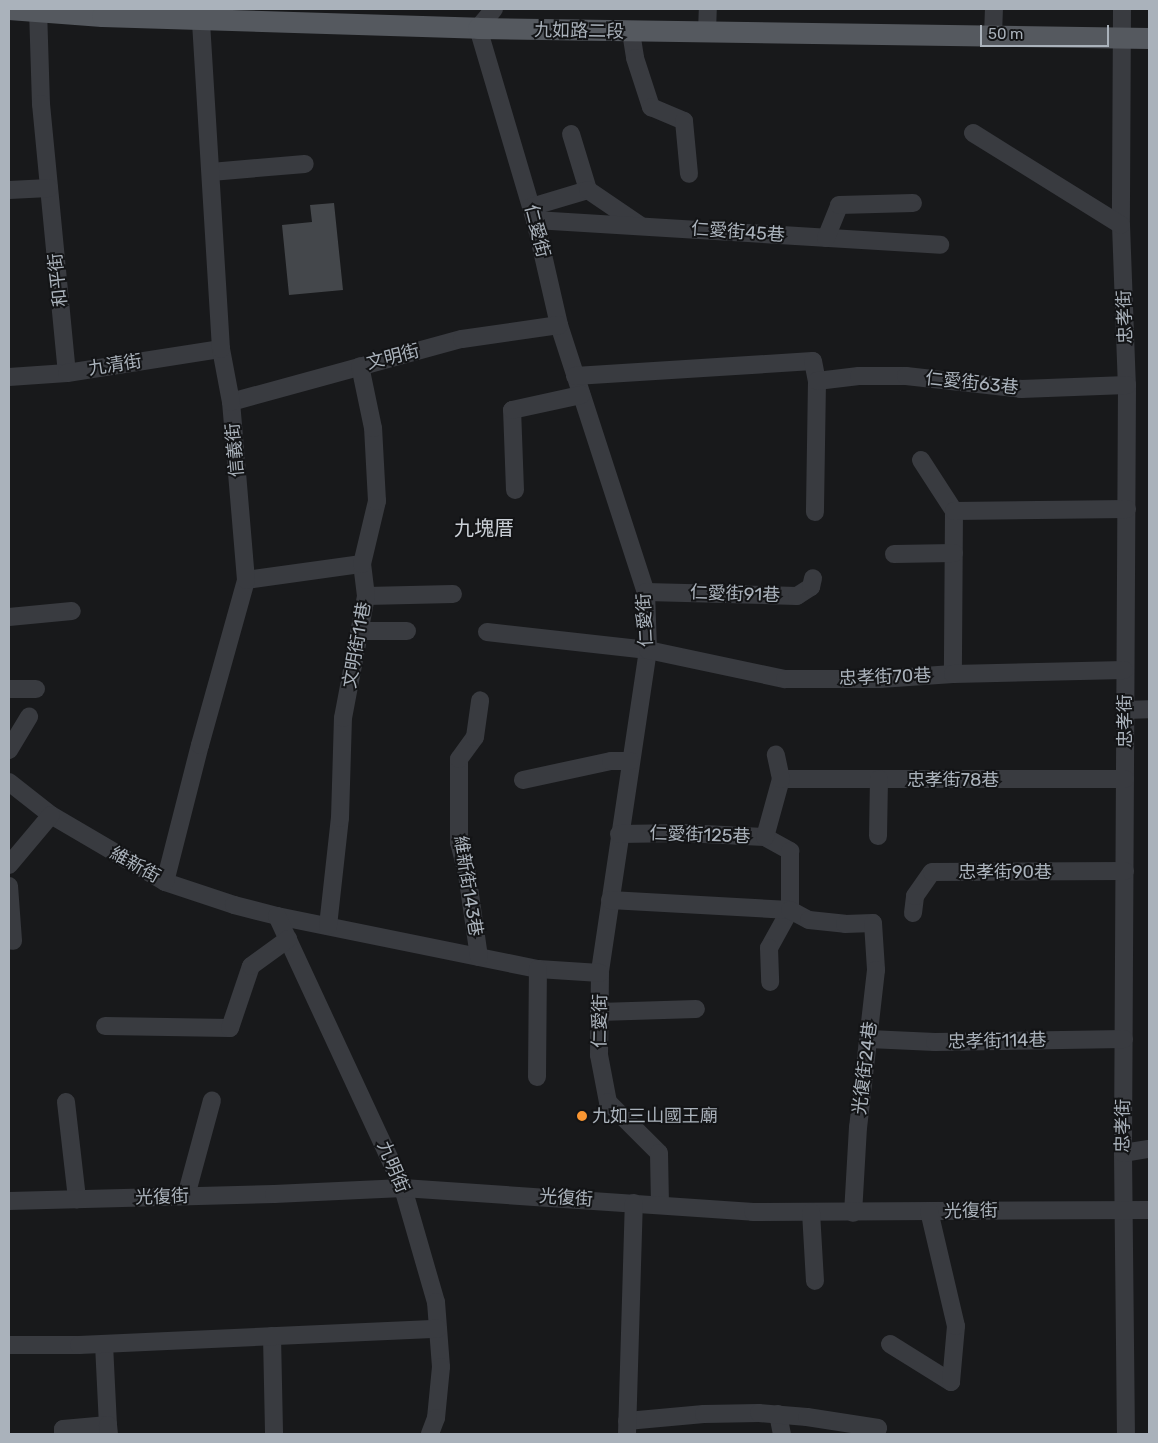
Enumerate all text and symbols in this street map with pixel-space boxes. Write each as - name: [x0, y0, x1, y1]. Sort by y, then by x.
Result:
- scale bar: [983, 15, 1112, 47]
- street label: 九如路二段: [534, 19, 624, 43]
- text: 50 m: [988, 25, 1023, 43]
- street label: 仁愛街: [520, 202, 554, 260]
- street label: 仁愛街45巷: [690, 218, 786, 246]
- street label: 和平街: [44, 252, 72, 308]
- street label: 忠孝街: [1113, 290, 1137, 344]
- street label: 文明街: [364, 340, 422, 374]
- street label: 九清街: [87, 350, 143, 380]
- street label: 仁愛街63巷: [924, 367, 1020, 399]
- street label: 信義街: [222, 422, 248, 478]
- district label: 九塊厝: [454, 516, 514, 540]
- street label: 仁愛街91巷: [689, 582, 781, 606]
- street label: 仁愛街: [633, 592, 657, 648]
- street label: 文明街11巷: [339, 600, 375, 690]
- street label: 忠孝街70巷: [838, 665, 932, 689]
- street label: 忠孝街: [1114, 694, 1136, 748]
- street label: 忠孝街78巷: [907, 769, 999, 791]
- street label: 仁愛街125巷: [649, 822, 751, 848]
- street label: 維新街143巷: [449, 834, 487, 938]
- street label: 維新街: [106, 842, 164, 888]
- street label: 忠孝街90巷: [958, 861, 1052, 883]
- street label: 仁愛街: [589, 994, 611, 1048]
- street label: 光復街24巷: [849, 1020, 881, 1116]
- street label: 忠孝街114巷: [948, 1029, 1046, 1053]
- street label: 忠孝街: [1112, 1099, 1134, 1153]
- place label: 九如三山國王廟: [592, 1105, 718, 1127]
- marker: 九如三山國王廟: [576, 1110, 588, 1122]
- street label: 九明街: [373, 1138, 413, 1196]
- street label: 光復街: [135, 1185, 189, 1209]
- street label: 光復街: [538, 1185, 594, 1211]
- street label: 光復街: [944, 1200, 998, 1222]

